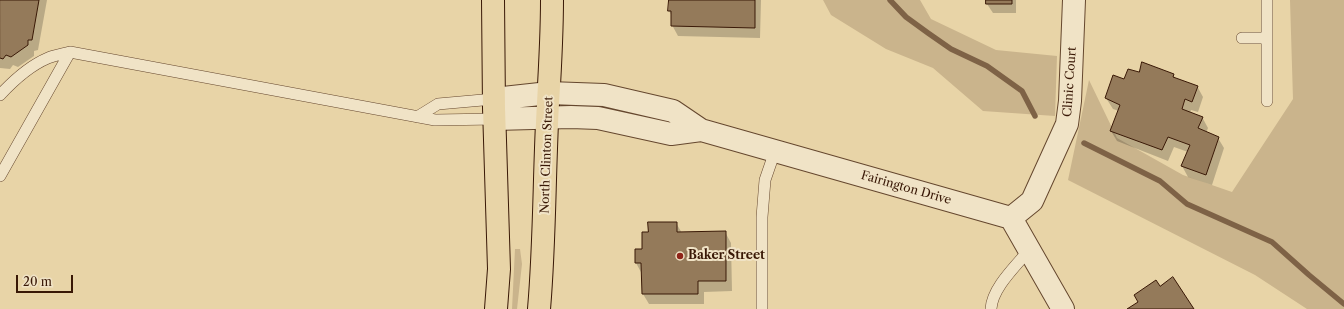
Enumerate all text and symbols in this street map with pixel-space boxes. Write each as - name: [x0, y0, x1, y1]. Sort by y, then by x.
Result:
- street label: Clinic Court: [1060, 46, 1080, 118]
- street label: North Clinton Street: [538, 96, 556, 214]
- street label: Fairington Drive: [859, 168, 953, 208]
- place label: Baker Street: [688, 249, 765, 263]
- marker: Baker Street: [675, 251, 685, 261]
- scale bar: [18, 267, 75, 293]
- text: 20 m: [23, 274, 52, 289]

